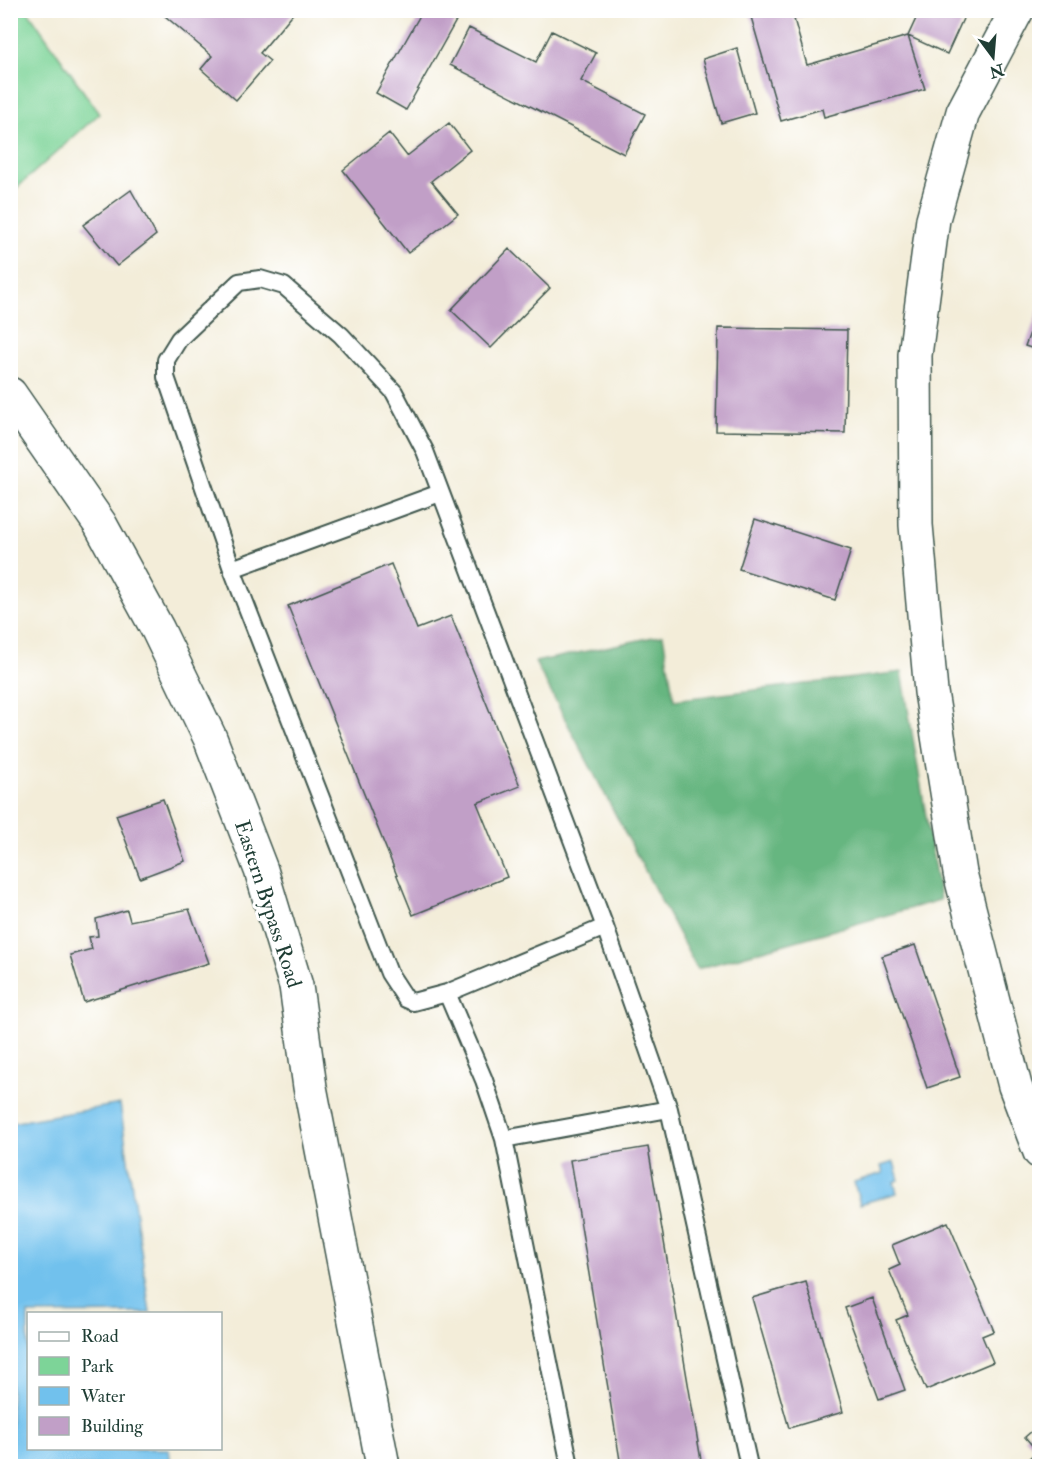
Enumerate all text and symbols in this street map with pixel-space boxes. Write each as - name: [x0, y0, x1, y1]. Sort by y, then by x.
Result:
- north arrow: [963, 27, 1023, 87]
- text: N: [987, 59, 1007, 82]
- street label: Eastern Bypass Road: [228, 817, 308, 992]
- legend: [27, 1312, 222, 1450]
- text: Road: [81, 1325, 119, 1348]
- text: Park: [81, 1355, 114, 1378]
- text: Water: [80, 1385, 125, 1408]
- text: Building: [81, 1415, 144, 1438]

